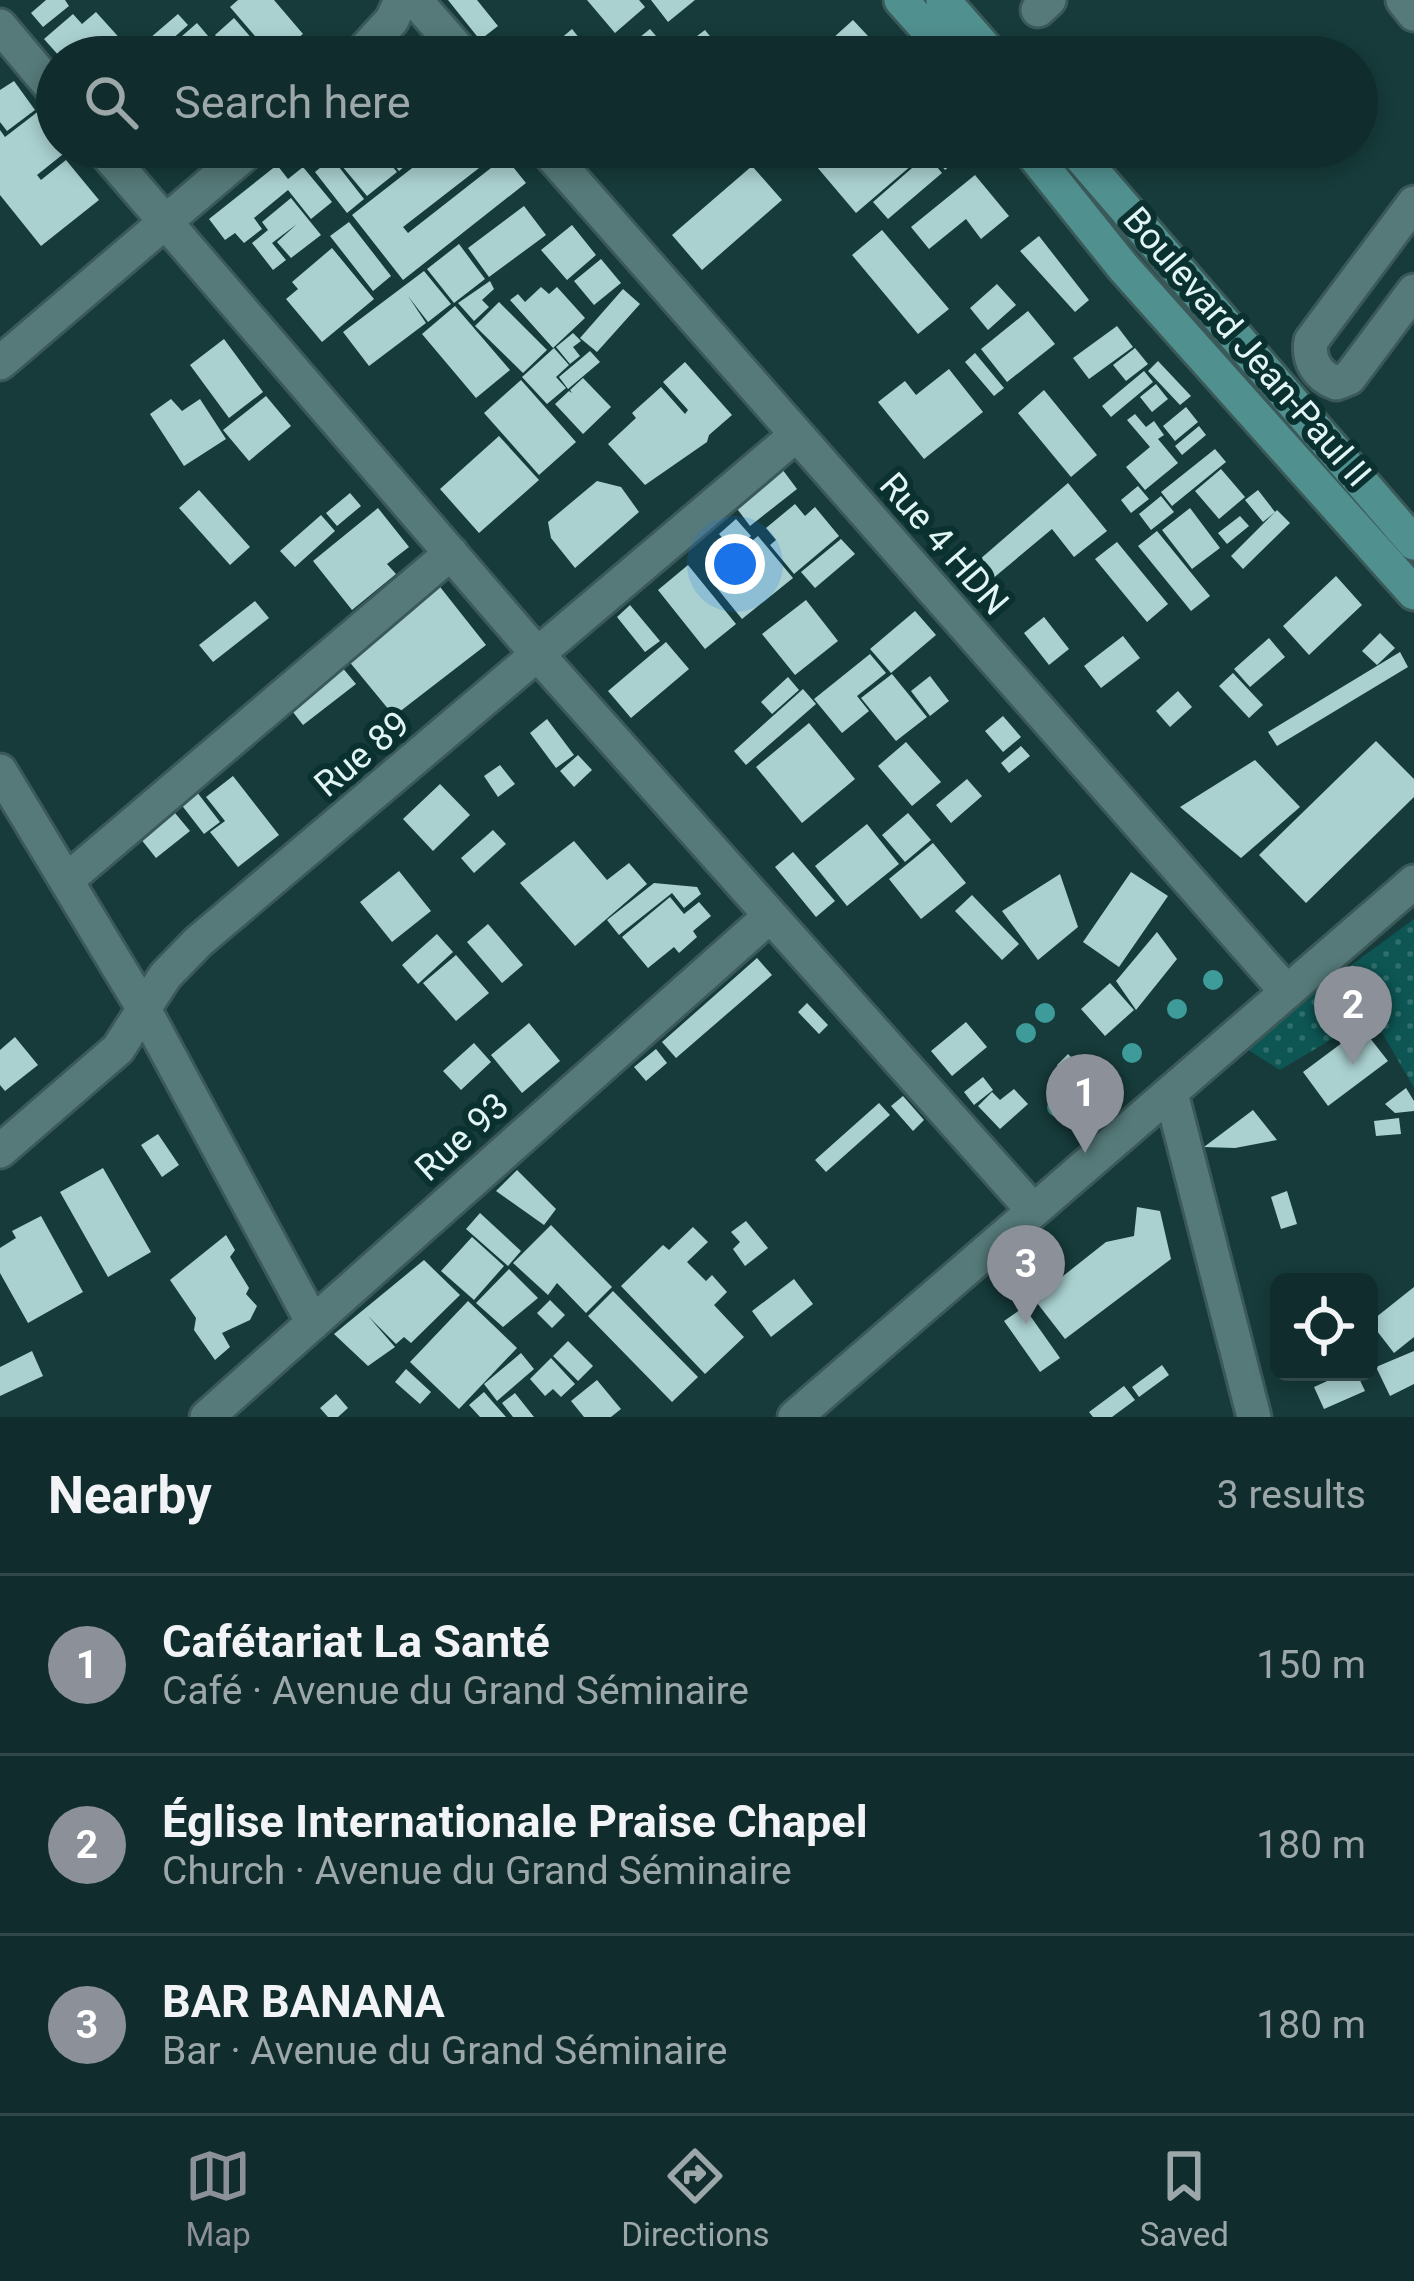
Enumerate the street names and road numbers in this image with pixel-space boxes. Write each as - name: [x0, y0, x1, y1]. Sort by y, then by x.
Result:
- street label: Boulevard Jean-Paul II: [1114, 199, 1380, 495]
- street label: Rue 4 HDN: [871, 464, 1017, 624]
- street label: Rue 89: [306, 702, 418, 806]
- street label: Rue 93: [407, 1084, 517, 1190]

